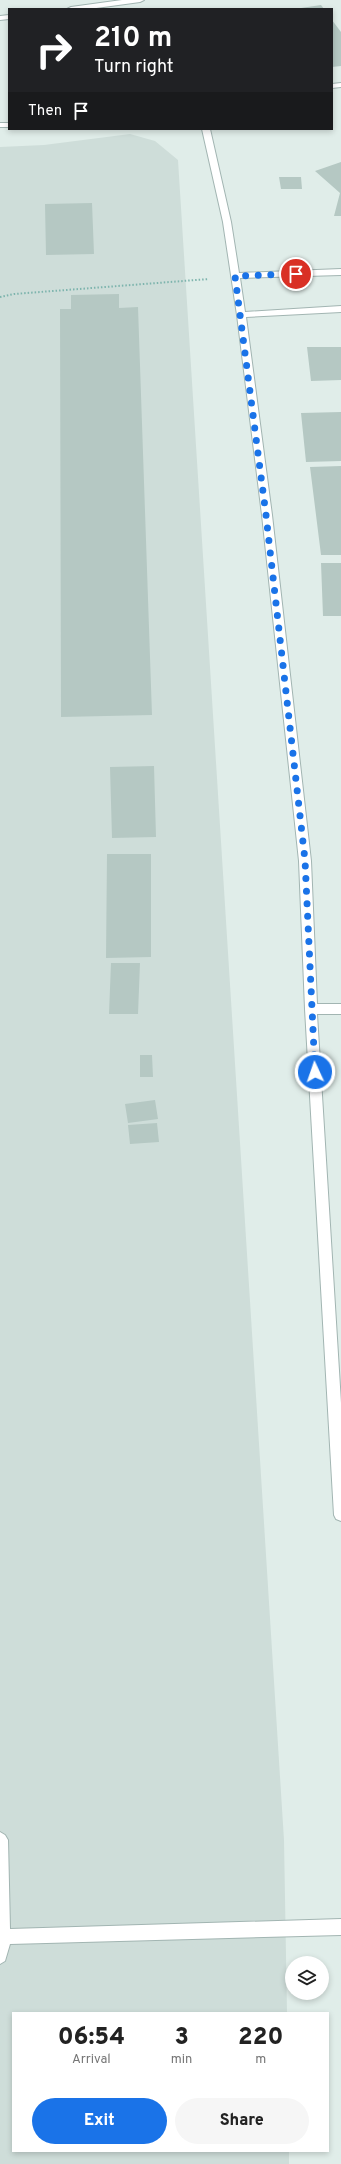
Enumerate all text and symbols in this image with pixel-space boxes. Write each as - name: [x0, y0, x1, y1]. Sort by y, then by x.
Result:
- text: 210 m: [94, 21, 172, 57]
- icon: right: [28, 24, 80, 76]
- text: Turn right: [94, 56, 174, 79]
- icon: arrive: [70, 100, 92, 122]
- text: Then: [28, 102, 62, 121]
- pin: [279, 257, 313, 291]
- icon: arrive: [285, 263, 307, 285]
- position arrow: [294, 1051, 336, 1093]
- map controls: [285, 1956, 329, 2000]
- button: layers: [285, 1956, 329, 2000]
- text: 06:54: [58, 2023, 125, 2053]
- text: 3: [174, 2023, 189, 2053]
- text: 220: [238, 2023, 283, 2053]
- text: Arrival: [72, 2052, 111, 2068]
- text: min: [171, 2052, 192, 2068]
- text: m: [255, 2052, 266, 2068]
- button: Exit: [32, 2098, 167, 2144]
- button: Share: [175, 2098, 309, 2144]

